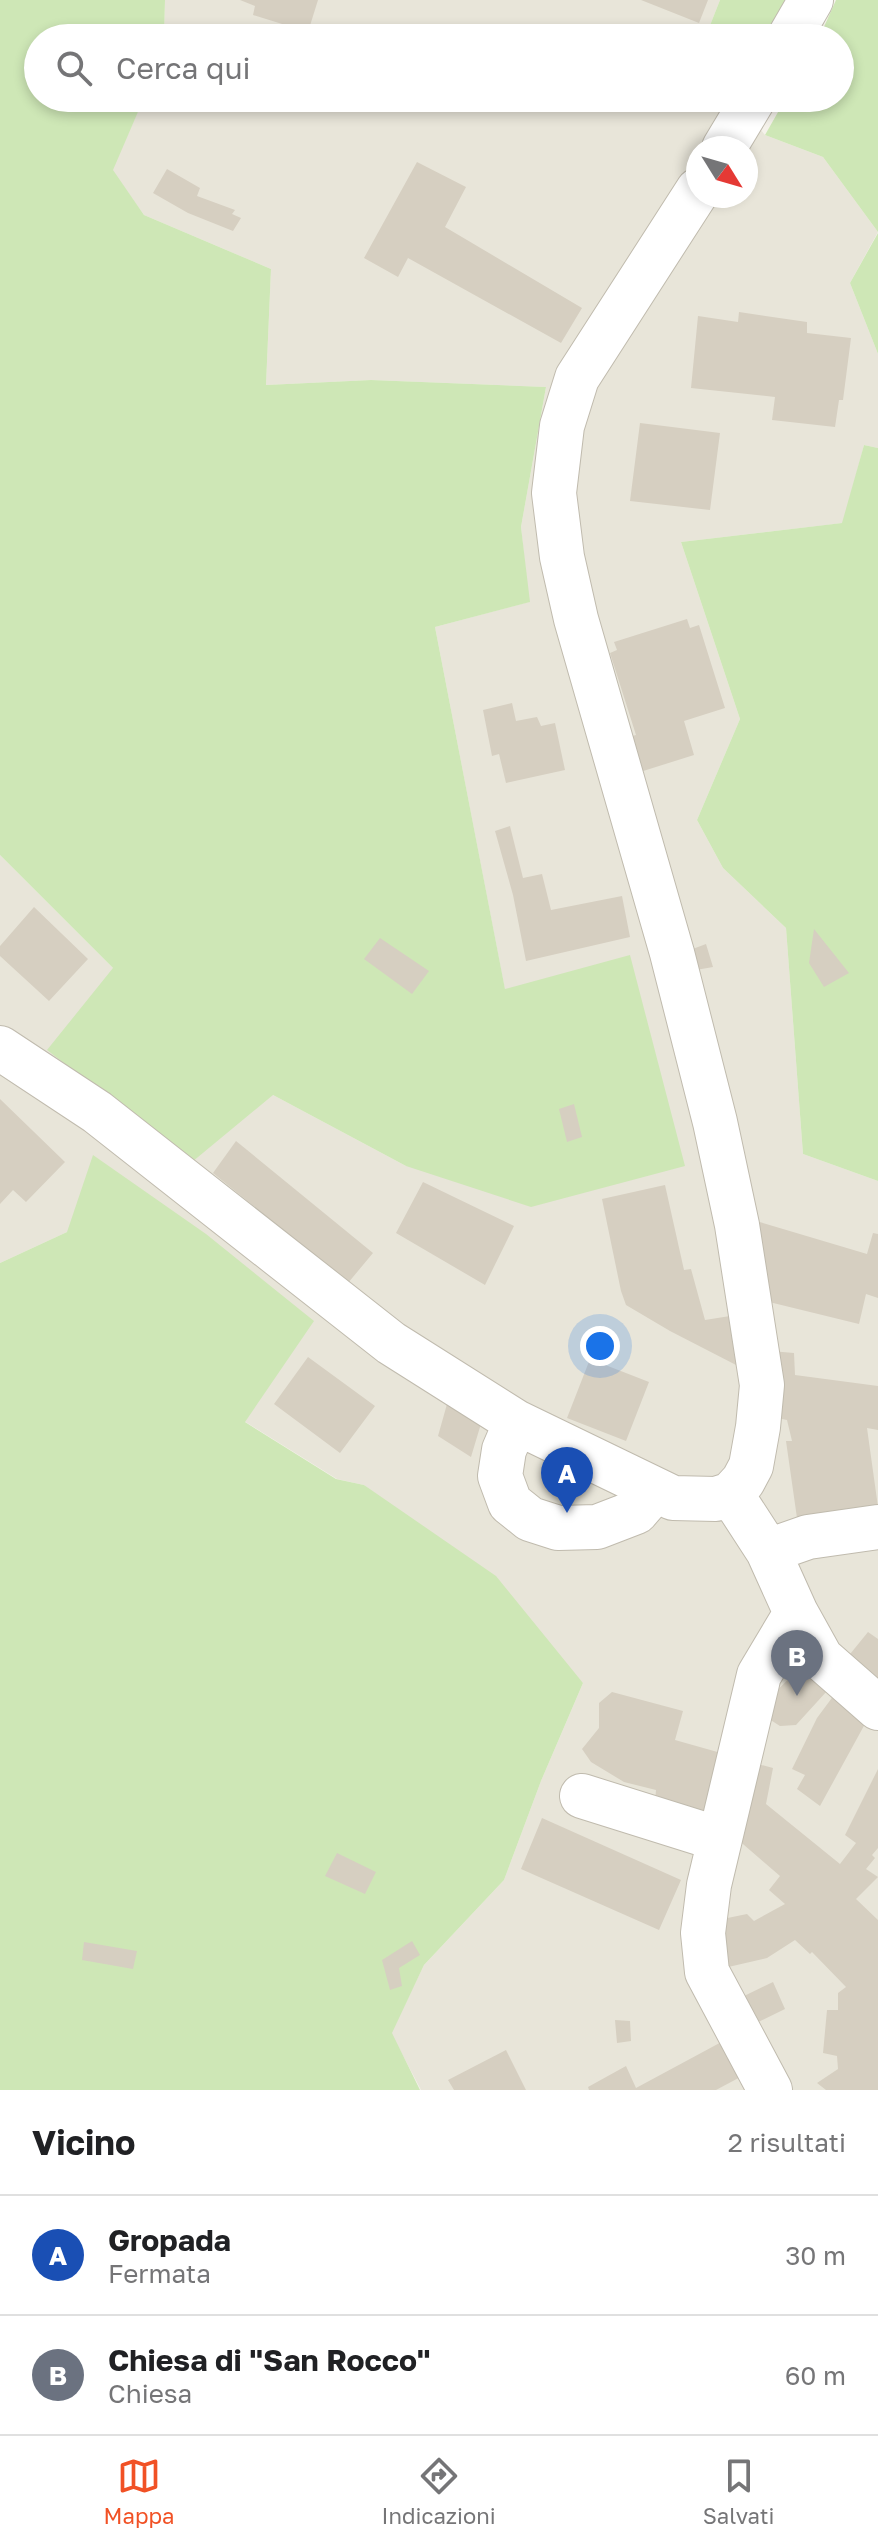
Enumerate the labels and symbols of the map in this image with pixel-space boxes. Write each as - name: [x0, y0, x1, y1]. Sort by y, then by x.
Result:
- north arrow: [686, 136, 758, 208]
- your location: [580, 1326, 620, 1366]
- pin: A: [541, 1447, 593, 1513]
- pin: B: [771, 1630, 823, 1696]

